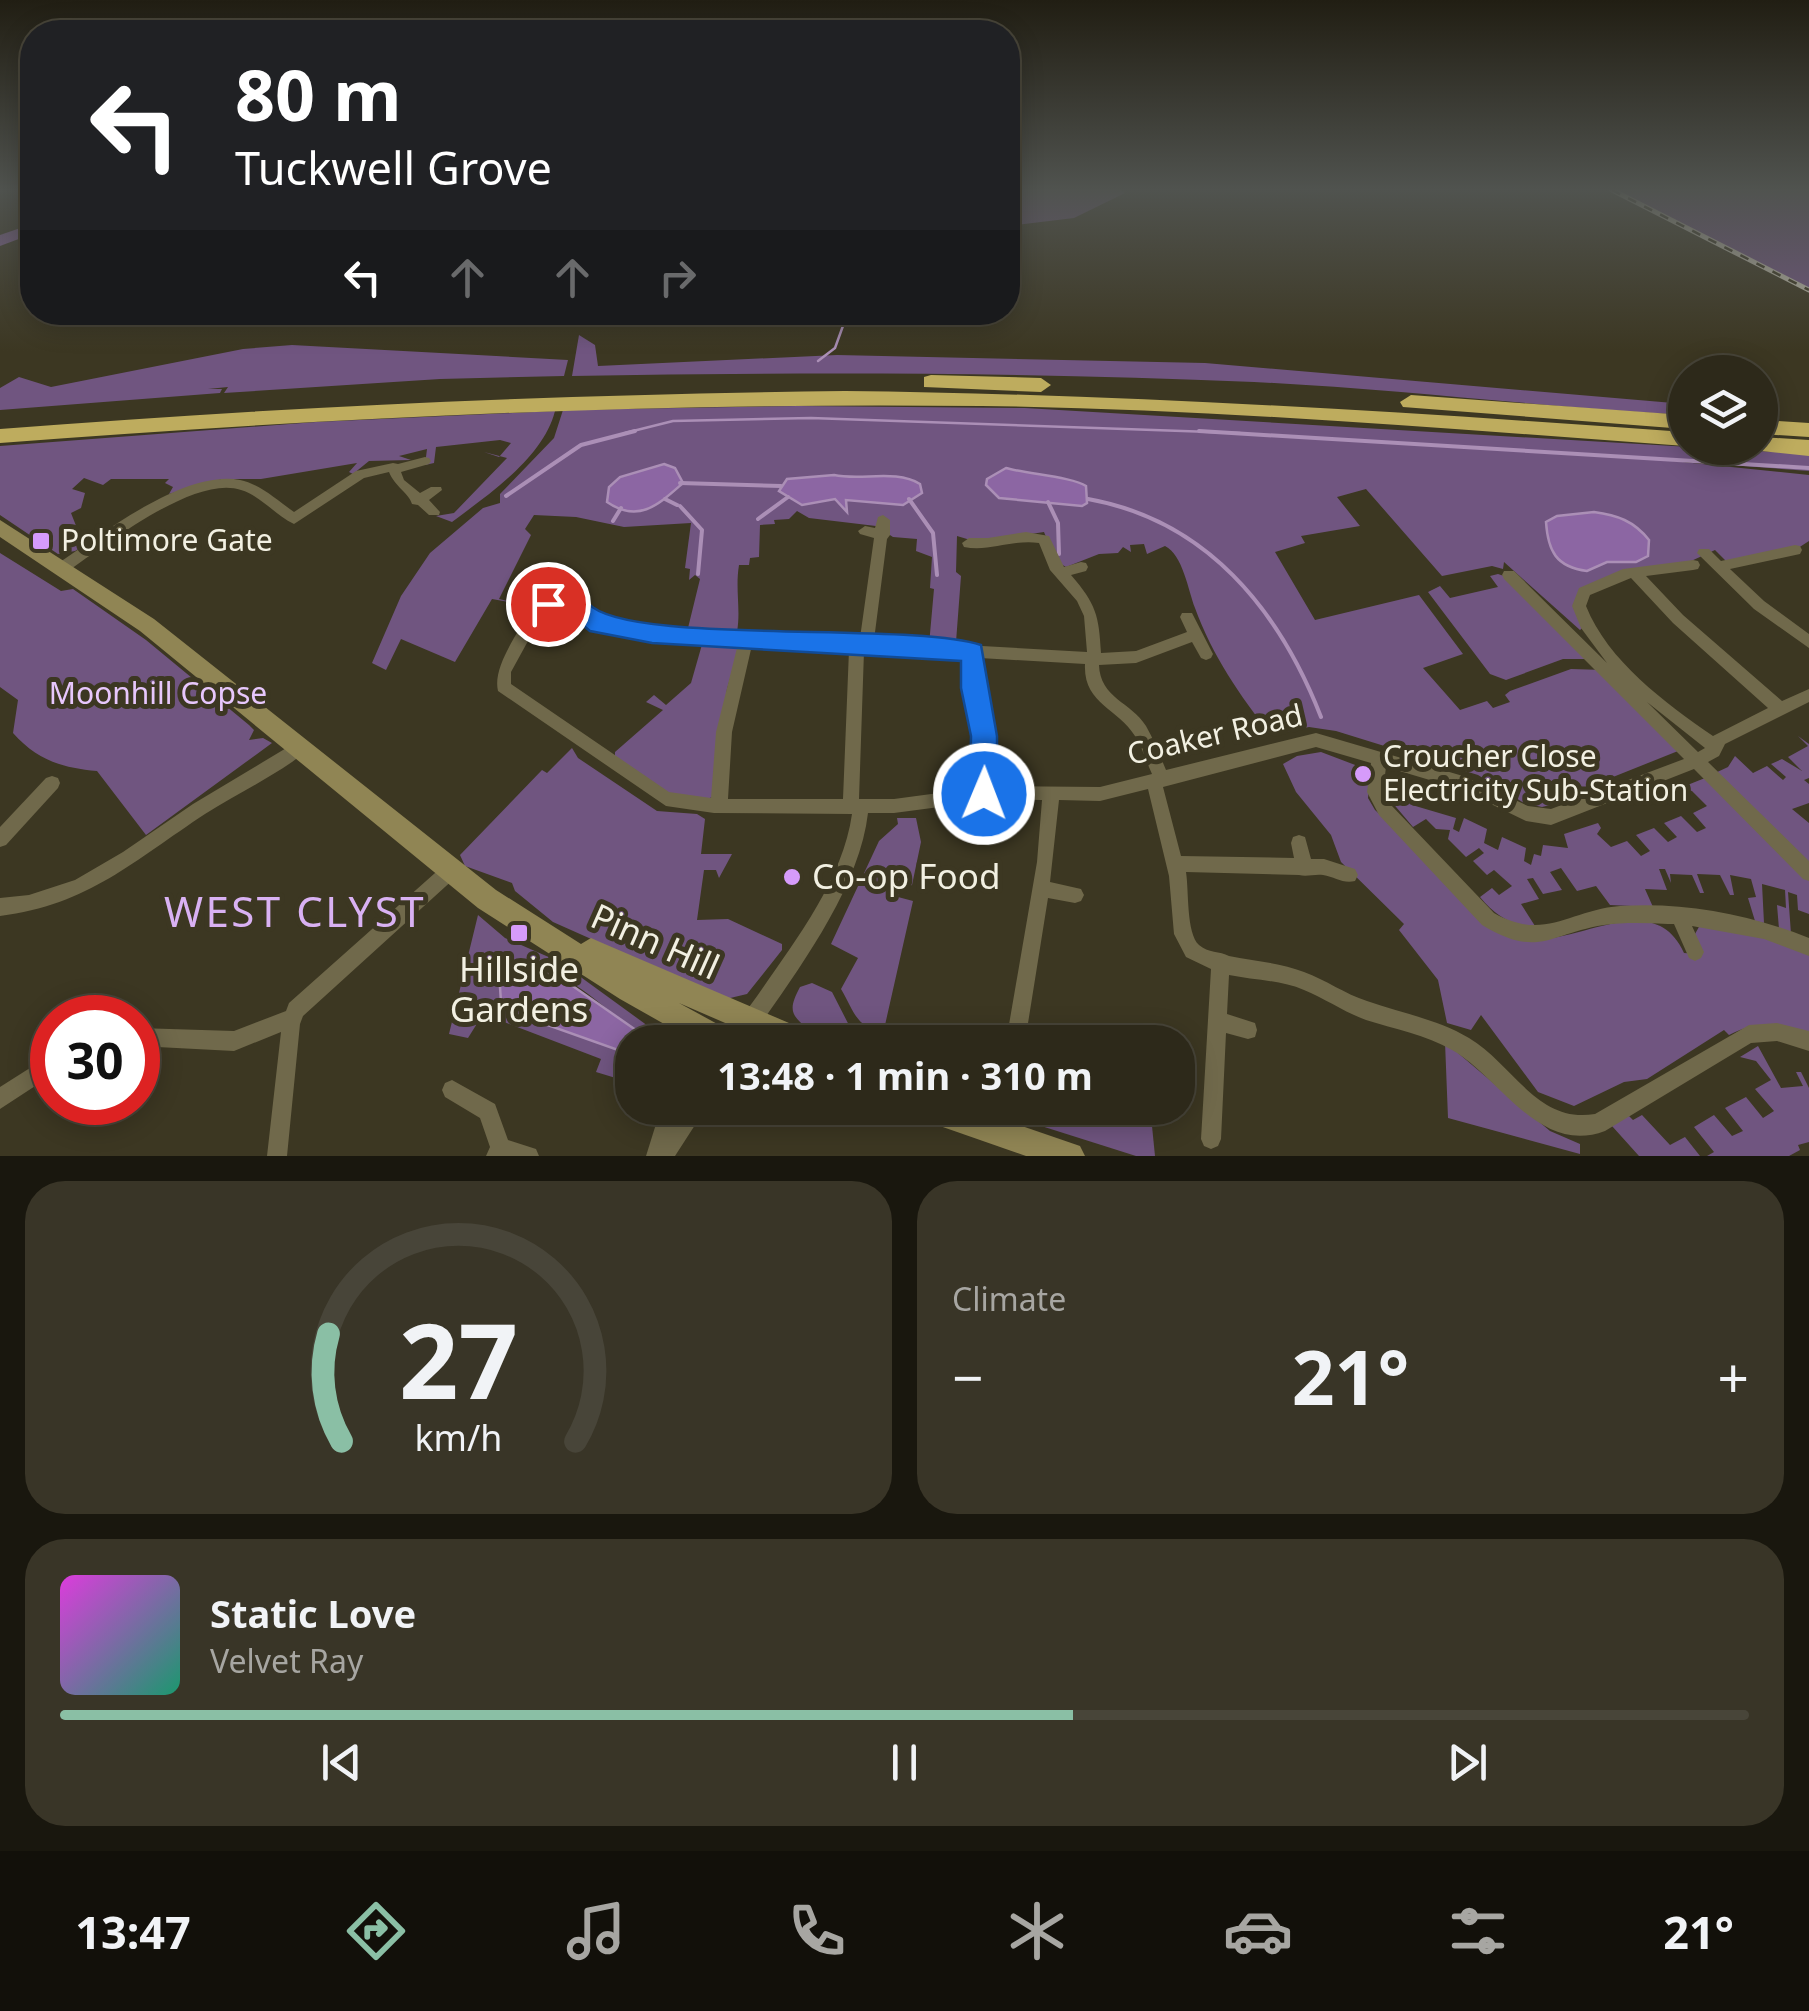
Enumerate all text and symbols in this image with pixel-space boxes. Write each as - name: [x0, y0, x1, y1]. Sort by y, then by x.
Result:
- text: 80 m: [235, 46, 402, 142]
- icon: left: [70, 60, 200, 190]
- text: Tuckwell Grove: [235, 137, 552, 198]
- icon: left: [335, 250, 390, 305]
- icon: ahead: [440, 250, 495, 305]
- icon: ahead: [545, 250, 600, 305]
- icon: right: [650, 250, 705, 305]
- map controls: [1668, 355, 1778, 465]
- button: layers: [1668, 355, 1778, 465]
- place label: Poltimore Gate: [61, 519, 273, 560]
- marker: Poltimore Gate: [30, 530, 52, 552]
- pin: [506, 562, 591, 647]
- icon: arrive: [521, 577, 576, 632]
- park label: Moonhill Copse: [49, 672, 267, 713]
- street label: Coaker Road: [1123, 693, 1307, 774]
- place label: Croucher Close Electricity Sub-Station: [1383, 735, 1688, 810]
- position arrow: [932, 742, 1036, 846]
- marker: Croucher Close Electricity Sub-Station: [1352, 763, 1374, 785]
- place label: Co-op Food: [812, 852, 1000, 899]
- marker: Co-op Food: [781, 866, 803, 888]
- district label: WEST CLYST: [164, 882, 426, 939]
- street label: Pinn Hill: [584, 892, 727, 990]
- marker: Hillside Gardens: [508, 922, 530, 944]
- place label: Hillside Gardens: [450, 945, 588, 1032]
- speed limit sign: 30: [30, 995, 160, 1125]
- text: 13:48 · 1 min · 310 m: [717, 1049, 1093, 1101]
- text: Climate: [952, 1277, 1066, 1320]
- text: 27: [399, 1288, 518, 1429]
- text: 21°: [1292, 1325, 1409, 1427]
- text: −: [952, 1339, 983, 1414]
- text: +: [1718, 1339, 1749, 1414]
- text: km/h: [415, 1413, 502, 1461]
- text: Static Love: [210, 1587, 416, 1639]
- text: Velvet Ray: [210, 1639, 363, 1682]
- icon: previous: [314, 1735, 369, 1790]
- icon: pause: [877, 1735, 932, 1790]
- icon: next: [1440, 1735, 1495, 1790]
- icon: directions: [341, 1896, 411, 1966]
- icon: music: [561, 1896, 631, 1966]
- icon: phone: [782, 1896, 852, 1966]
- icon: climate: [1002, 1896, 1072, 1966]
- icon: car: [1223, 1896, 1293, 1966]
- icon: filters: [1443, 1896, 1513, 1966]
- text: 13:47: [75, 1901, 191, 1962]
- text: 21°: [1663, 1901, 1734, 1962]

